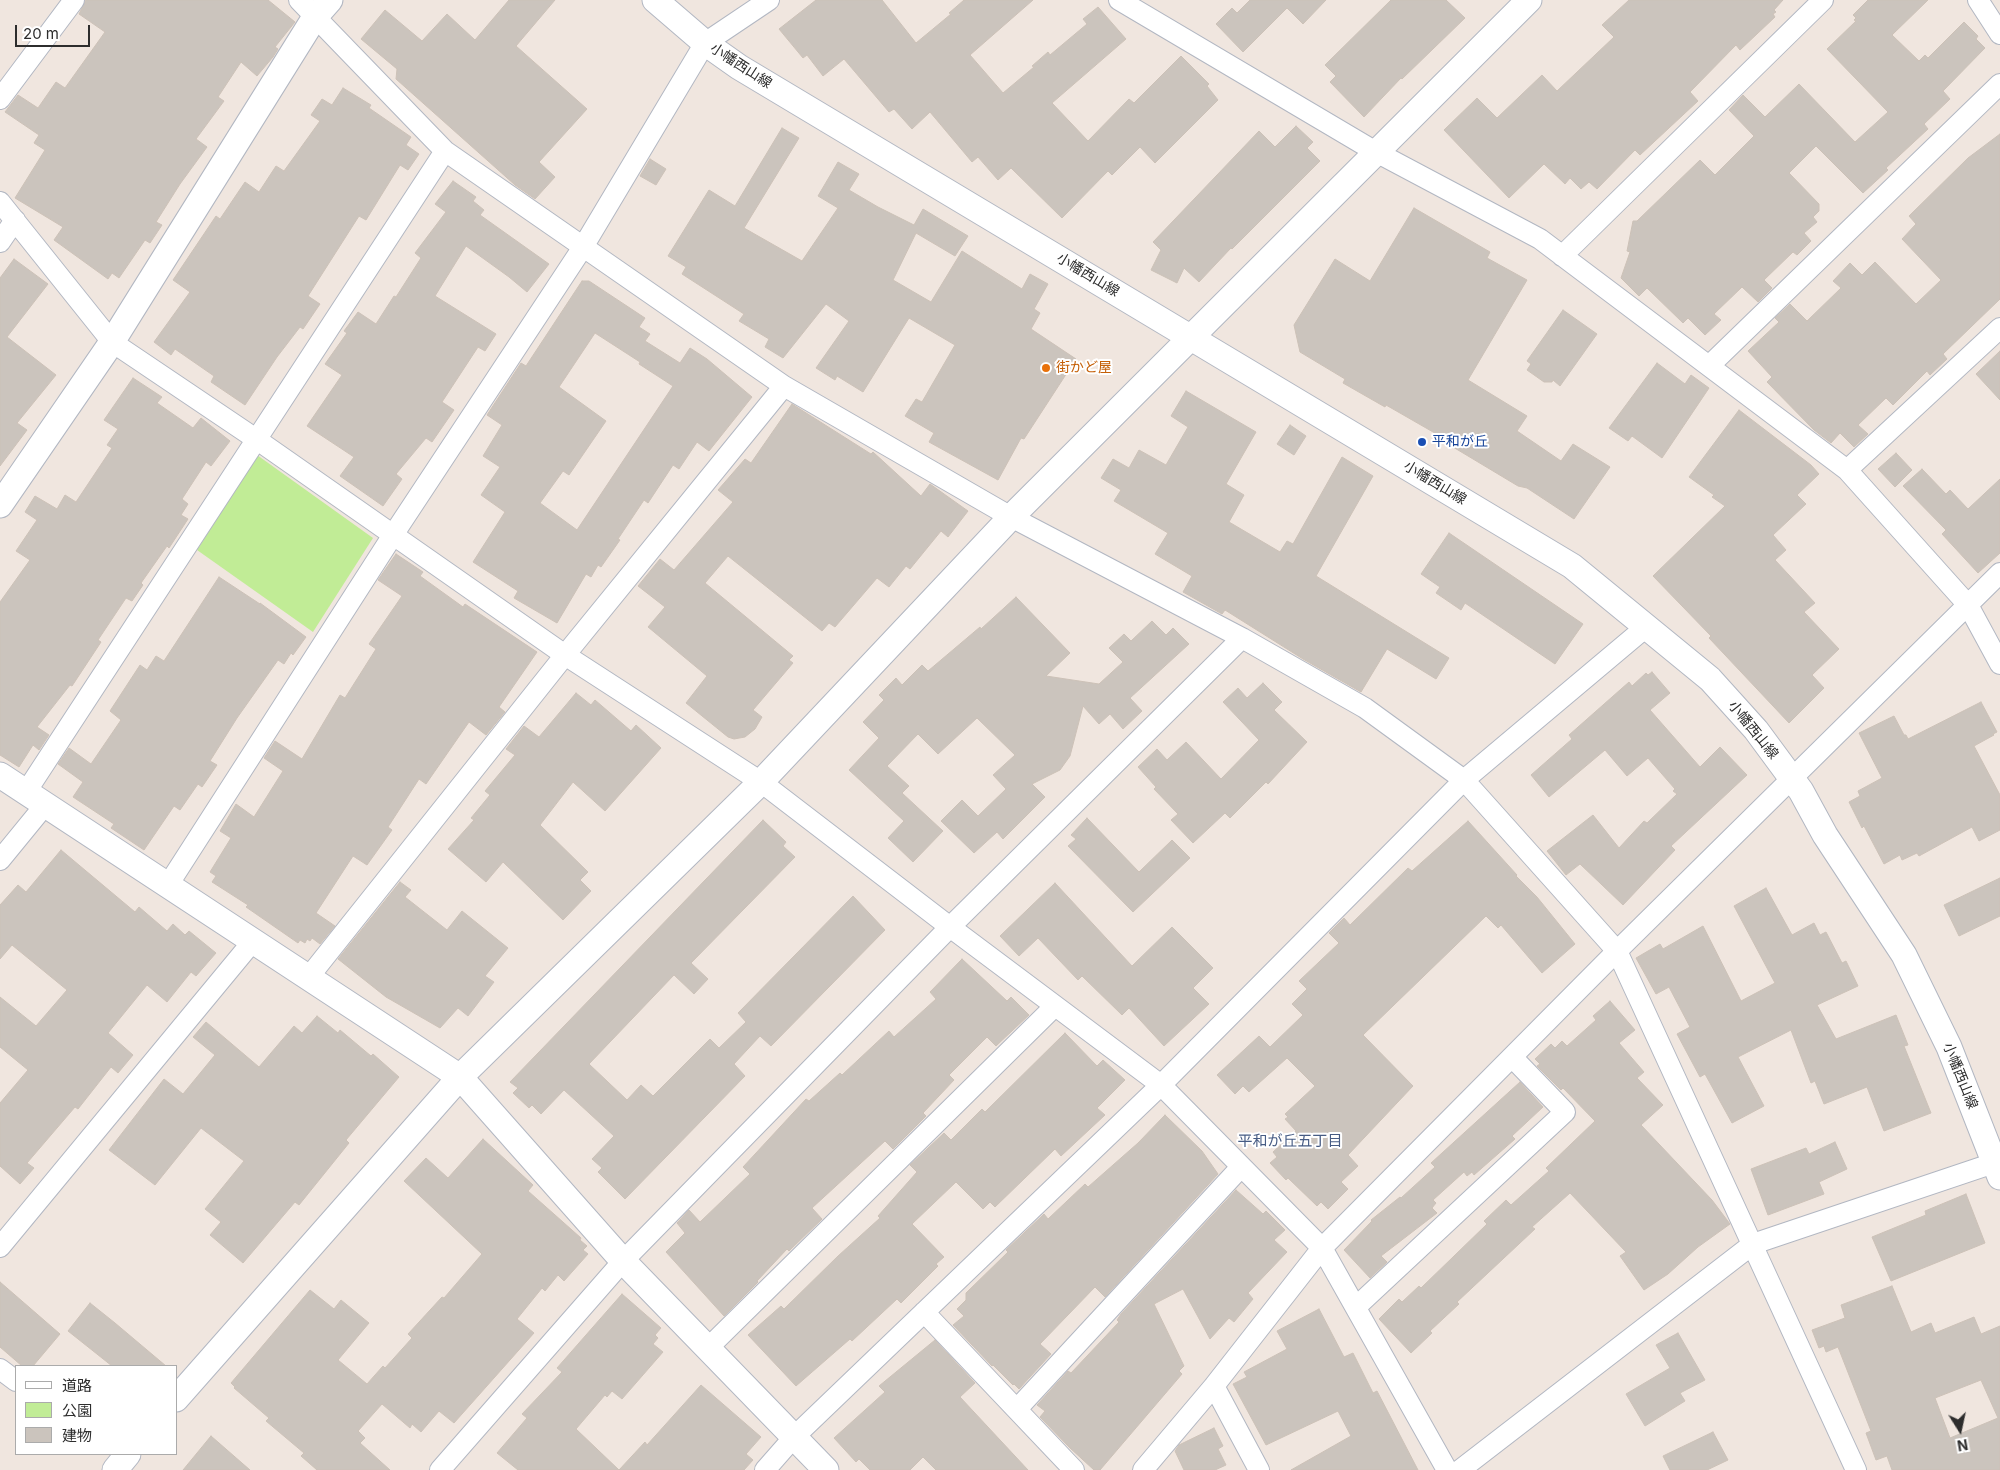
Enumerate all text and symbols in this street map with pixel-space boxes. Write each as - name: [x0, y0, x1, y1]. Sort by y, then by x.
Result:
- scale bar: [18, 15, 92, 47]
- text: 20 m: [23, 24, 59, 43]
- street label: 小幡西山線: [707, 40, 775, 92]
- street label: 小幡西山線: [1054, 250, 1122, 300]
- place label: 街かど屋: [1056, 360, 1112, 376]
- marker: 街かど屋: [1040, 362, 1052, 374]
- place label: 平和が丘: [1432, 434, 1488, 450]
- marker: 平和が丘: [1416, 436, 1428, 448]
- street label: 小幡西山線: [1401, 458, 1469, 508]
- street label: 小幡西山線: [1724, 698, 1782, 762]
- street label: 小幡西山線: [1939, 1040, 1981, 1112]
- district label: 平和が丘五丁目: [1238, 1132, 1342, 1150]
- legend: [15, 1365, 178, 1455]
- text: 道路: [62, 1376, 92, 1395]
- text: 公園: [62, 1401, 92, 1420]
- north arrow: [1935, 1405, 1985, 1455]
- text: 建物: [62, 1426, 92, 1445]
- text: N: [1956, 1436, 1969, 1455]

